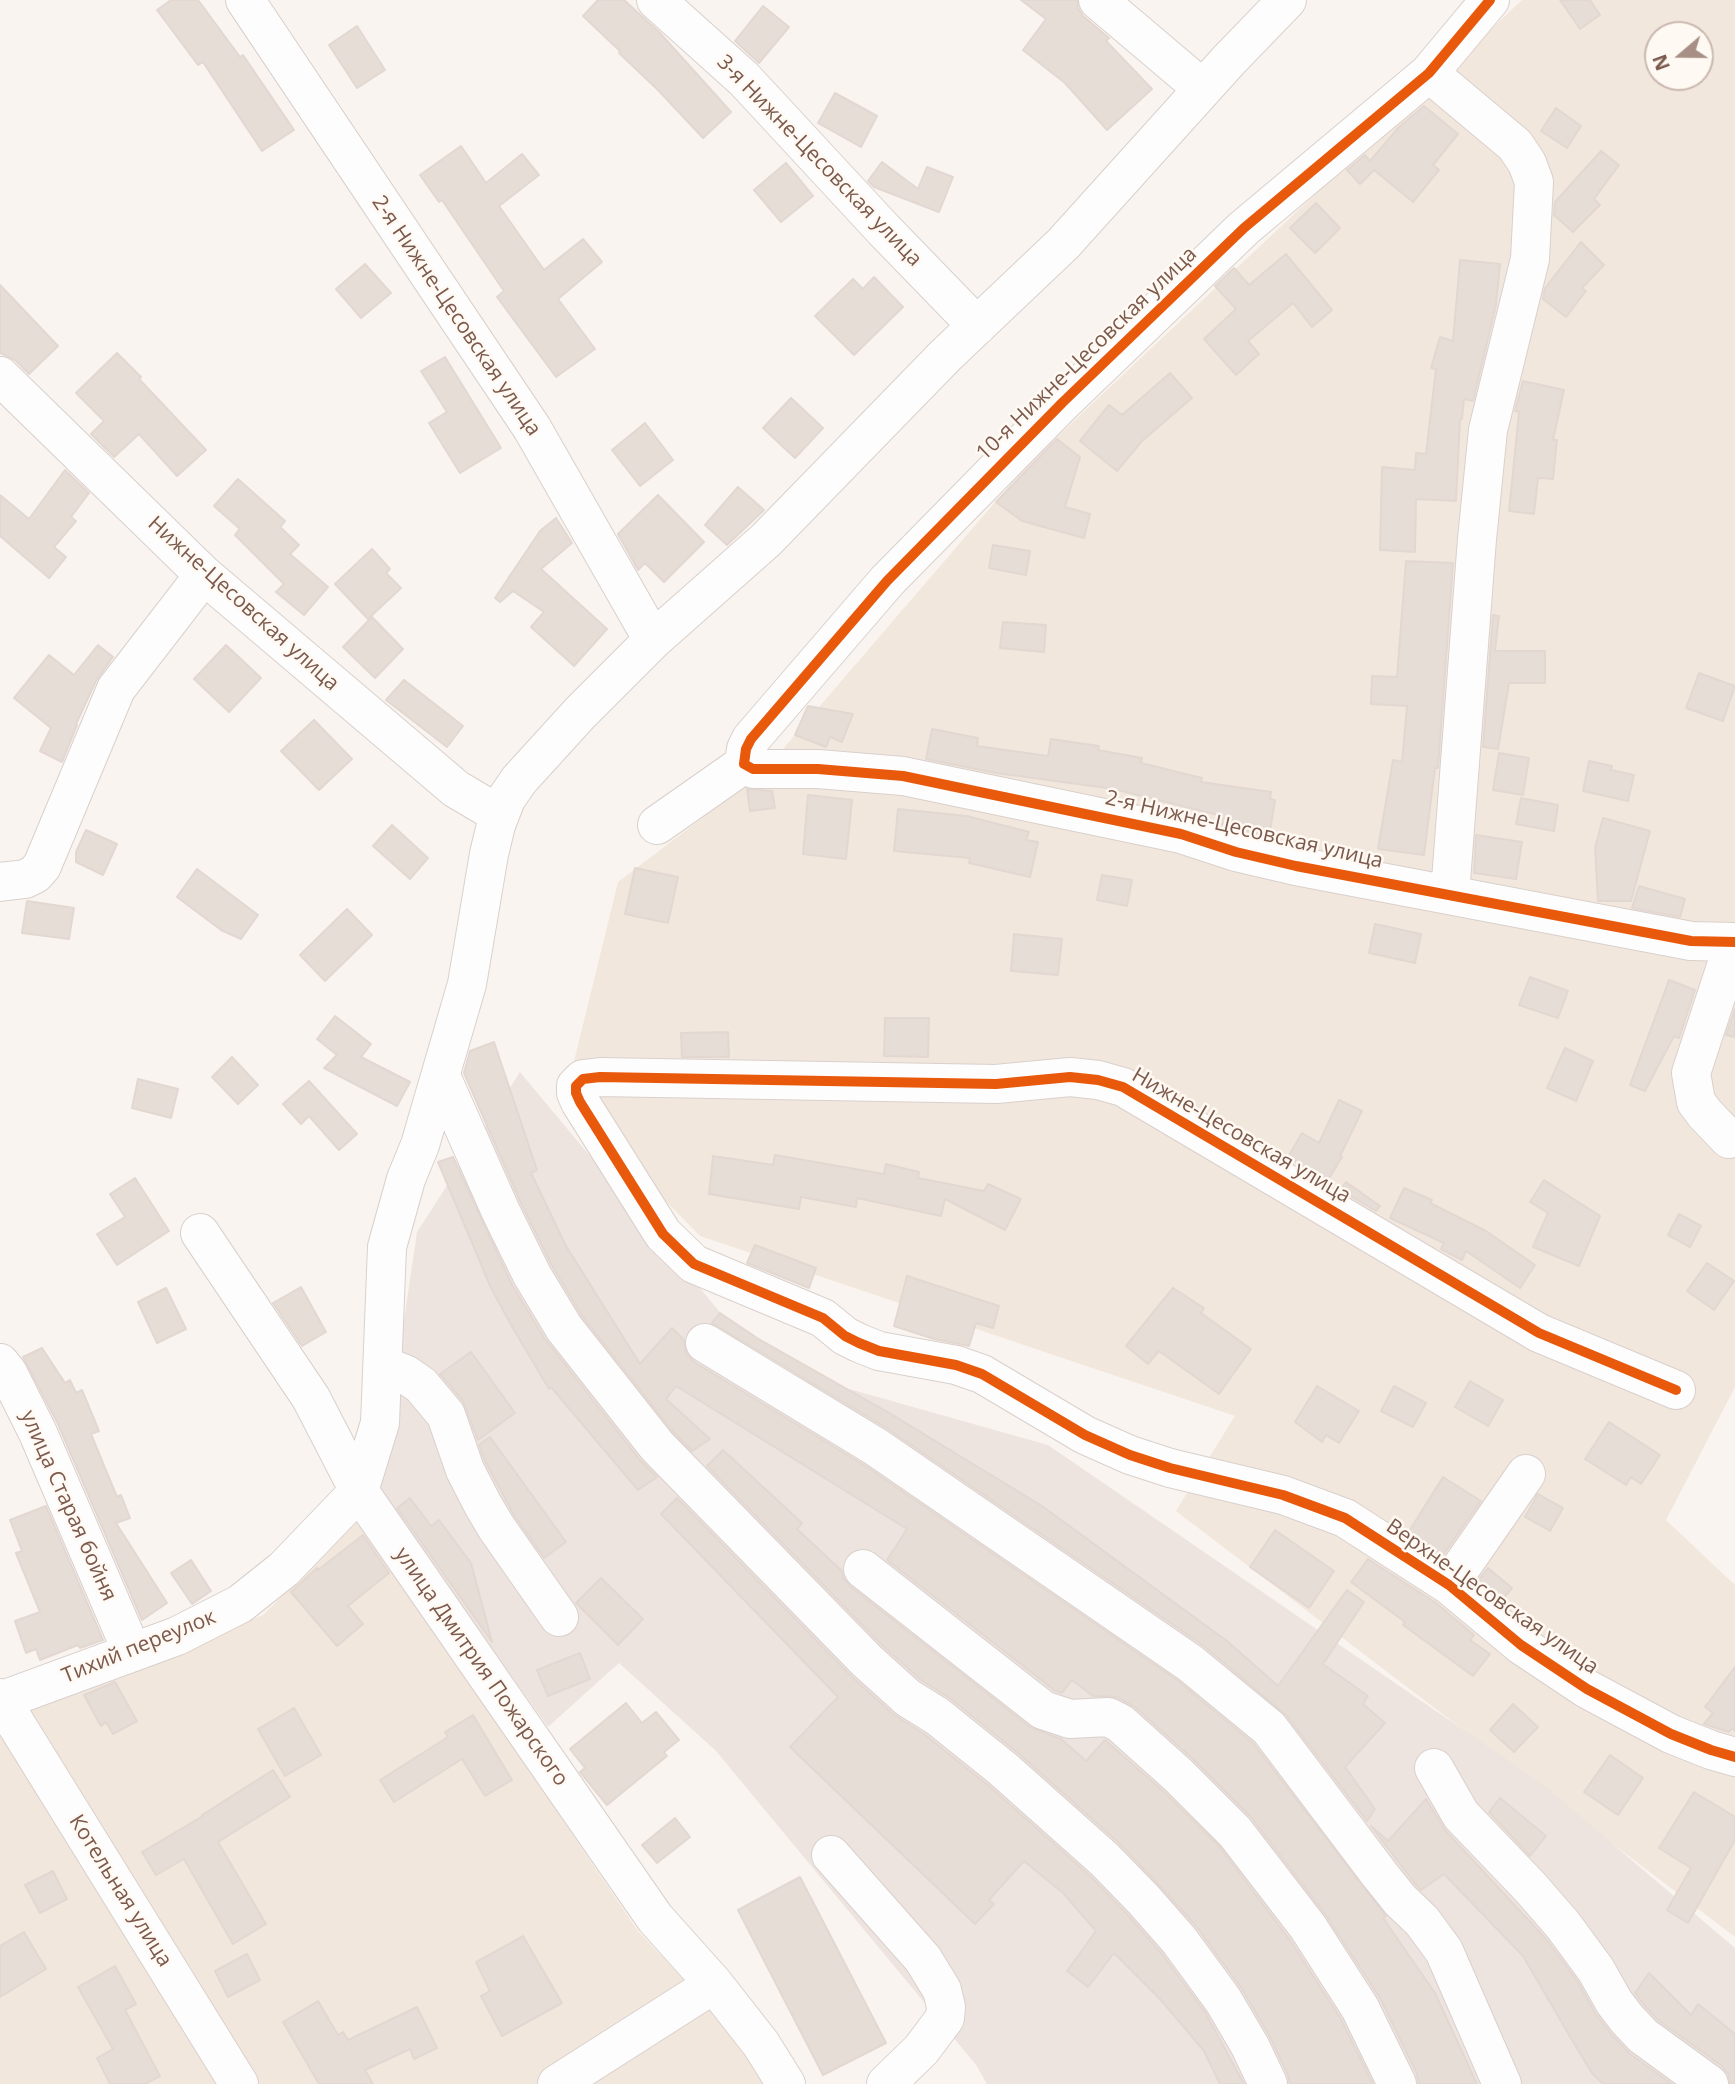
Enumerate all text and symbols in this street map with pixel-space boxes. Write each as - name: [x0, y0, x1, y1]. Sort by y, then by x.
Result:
- north arrow: [1644, 21, 1714, 91]
- street label: 3-я Нижне-Цесовская улица: [711, 50, 927, 272]
- text: N: [1646, 51, 1676, 74]
- street label: 2-я Нижне-Цесовская улица: [366, 191, 546, 441]
- street label: 10-я Нижне-Цесовская улица: [972, 242, 1202, 466]
- street label: Нижне-Цесовская улица: [142, 511, 344, 697]
- street label: 2-я Нижне-Цесовская улица: [1103, 786, 1385, 874]
- street label: Нижне-Цесовская улица: [1127, 1063, 1355, 1209]
- street label: улица Старая бойня: [15, 1407, 121, 1605]
- street label: Верхне-Цесовская улица: [1381, 1514, 1603, 1680]
- street label: улица Дмитрия Пожарского: [389, 1543, 573, 1791]
- street label: Тихий переулок: [58, 1605, 220, 1689]
- street label: Котельная улица: [63, 1810, 177, 1972]

